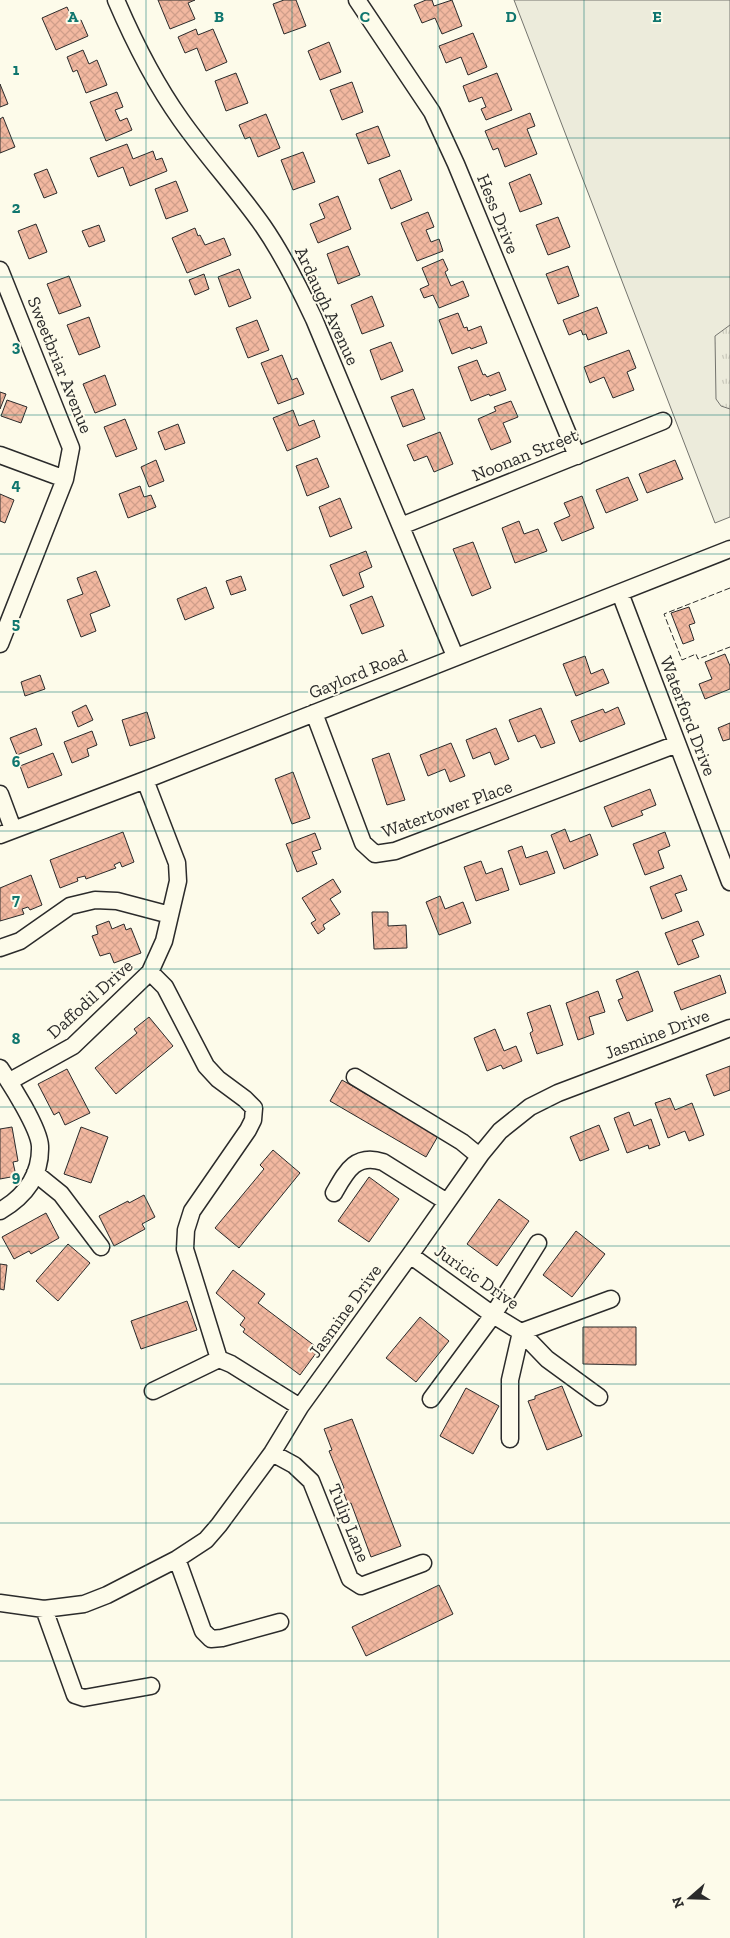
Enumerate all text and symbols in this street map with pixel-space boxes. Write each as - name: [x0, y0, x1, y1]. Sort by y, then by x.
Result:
- text: A: [68, 7, 79, 26]
- text: B: [214, 7, 224, 26]
- text: C: [360, 7, 370, 26]
- text: D: [505, 7, 517, 26]
- text: E: [652, 7, 662, 26]
- text: 1: [13, 60, 20, 79]
- street label: Hess Drive: [472, 171, 524, 257]
- text: 2: [12, 198, 21, 217]
- street label: Ardaugh Avenue: [290, 243, 364, 369]
- street label: Sweetbriar Avenue: [23, 293, 97, 437]
- text: 3: [12, 337, 21, 356]
- street label: Noonan Street: [469, 424, 581, 486]
- text: 4: [11, 475, 21, 494]
- text: 5: [12, 614, 20, 633]
- street label: Gaylord Road: [306, 644, 410, 704]
- street label: Waterford Drive: [655, 653, 721, 779]
- text: 6: [12, 752, 21, 771]
- street label: Watertower Place: [379, 775, 515, 843]
- text: 7: [12, 890, 20, 909]
- street label: Daffodil Drive: [43, 955, 137, 1043]
- street label: Jasmine Drive: [602, 1004, 712, 1064]
- text: 8: [12, 1029, 21, 1048]
- text: 9: [12, 1167, 21, 1186]
- street label: Juricic Drive: [430, 1240, 524, 1314]
- street label: Jasmine Drive: [304, 1260, 386, 1362]
- street label: Tulip Lane: [323, 1481, 375, 1565]
- north arrow: [665, 1873, 715, 1923]
- text: N: [668, 1894, 688, 1910]

